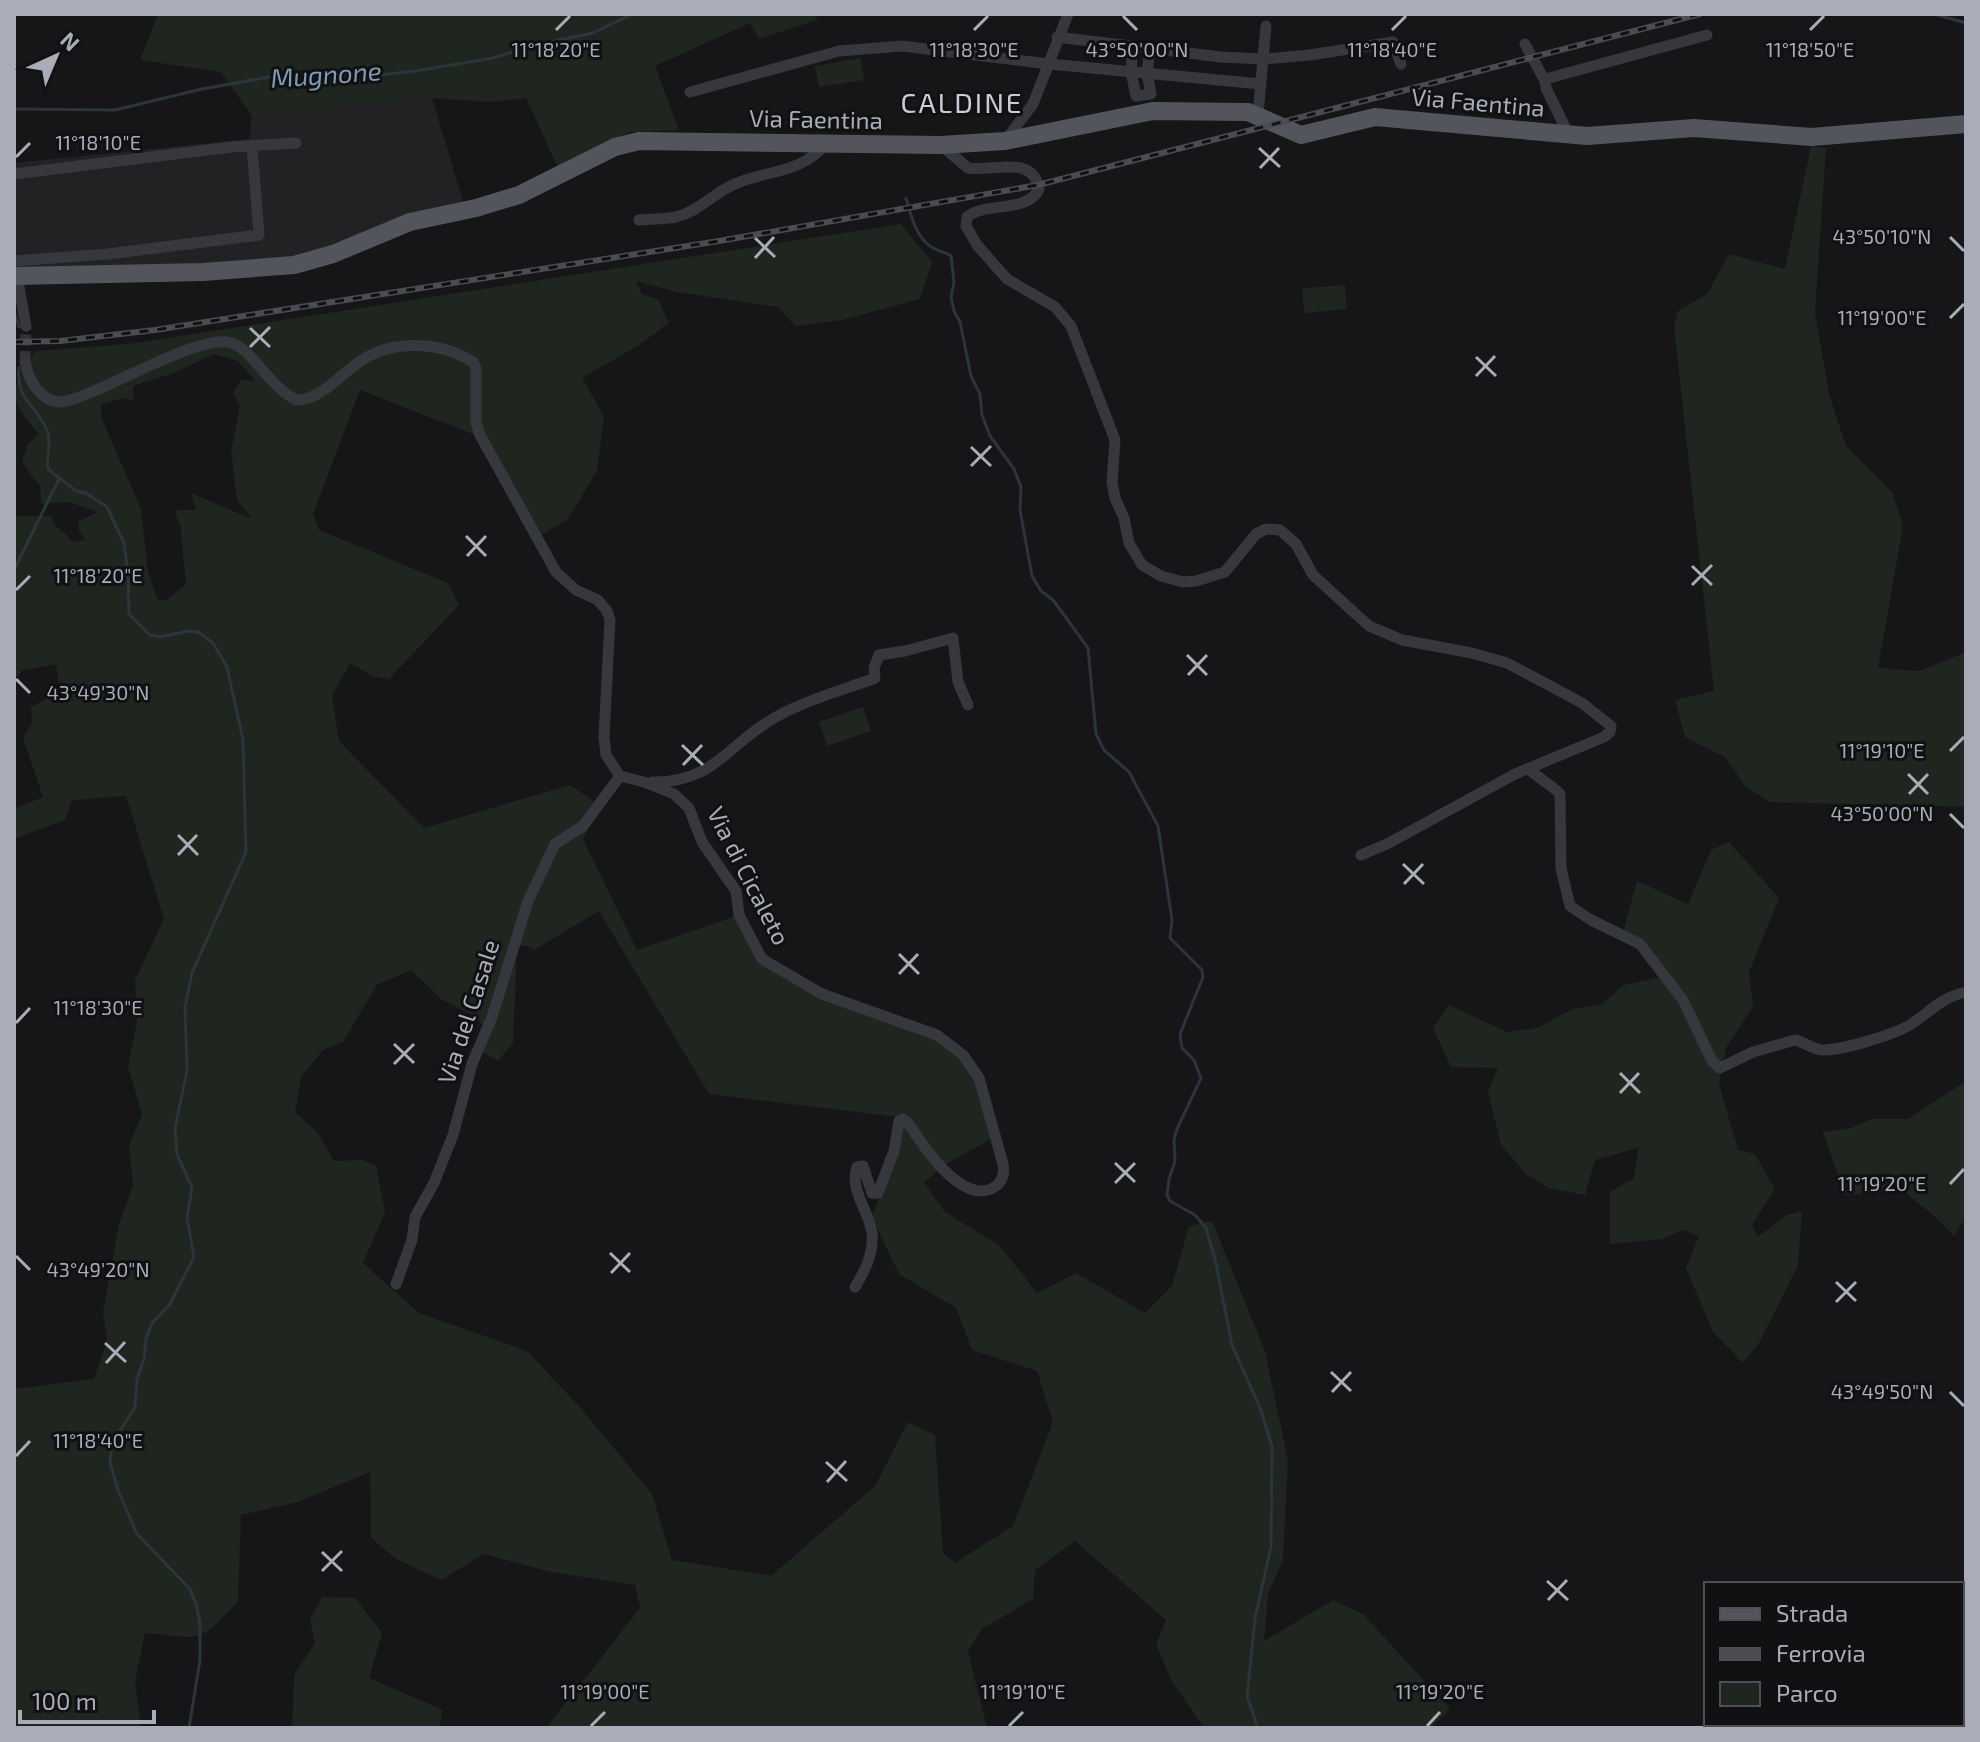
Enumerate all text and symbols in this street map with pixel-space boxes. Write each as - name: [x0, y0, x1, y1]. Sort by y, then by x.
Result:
- north arrow: [16, 16, 96, 96]
- text: N: [56, 26, 85, 56]
- text: 11°18'20"E: [511, 37, 601, 61]
- text: 11°18'30"E: [930, 37, 1018, 61]
- text: 43°50'00"N: [1086, 37, 1188, 61]
- text: 11°18'40"E: [1347, 37, 1437, 61]
- text: 11°18'50"E: [1766, 37, 1854, 61]
- water label: Mugnone: [269, 54, 382, 93]
- street label: Via Faentina: [1410, 81, 1546, 122]
- district label: CALDINE: [900, 85, 1024, 119]
- street label: Via Faentina: [749, 103, 883, 134]
- text: 11°18'10"E: [55, 130, 141, 154]
- text: 43°50'10"N: [1833, 224, 1931, 248]
- text: 11°19'00"E: [1837, 305, 1927, 329]
- text: 11°18'20"E: [53, 563, 143, 587]
- text: 43°49'30"N: [47, 680, 149, 704]
- text: 11°19'10"E: [1839, 738, 1925, 762]
- street label: Via di Cicaleto: [702, 801, 797, 949]
- text: 43°50'00"N: [1831, 801, 1933, 825]
- street label: Via del Casale: [431, 936, 505, 1087]
- text: 11°18'30"E: [54, 995, 142, 1019]
- text: 11°19'20"E: [1838, 1171, 1926, 1195]
- text: 43°49'20"N: [46, 1257, 150, 1281]
- text: 43°49'50"N: [1831, 1379, 1933, 1403]
- text: 11°18'40"E: [53, 1428, 143, 1452]
- legend: [1704, 1582, 1964, 1726]
- text: Strada: [1776, 1598, 1848, 1627]
- text: Ferrovia: [1776, 1638, 1866, 1667]
- scale bar: [20, 1674, 154, 1724]
- text: Parco: [1776, 1678, 1838, 1707]
- text: 11°19'00"E: [560, 1679, 650, 1703]
- text: 11°19'10"E: [980, 1679, 1066, 1703]
- text: 11°19'20"E: [1396, 1679, 1484, 1703]
- text: 100 m: [32, 1686, 97, 1715]

